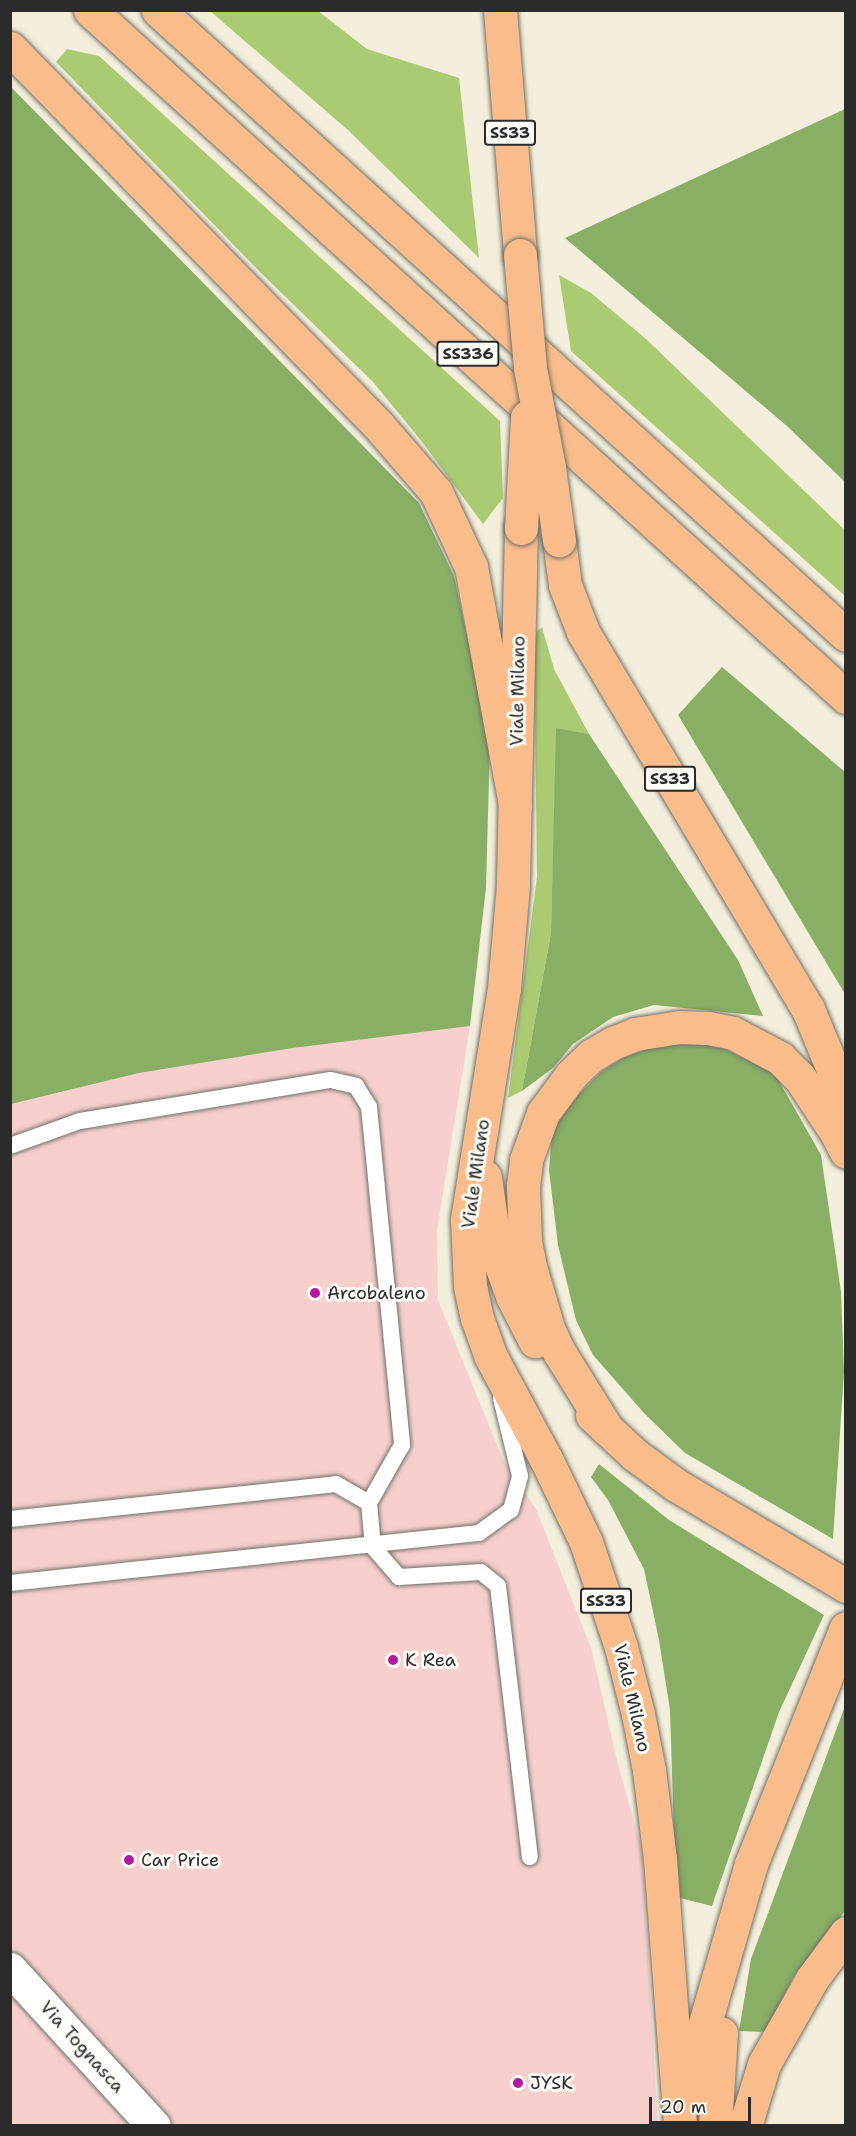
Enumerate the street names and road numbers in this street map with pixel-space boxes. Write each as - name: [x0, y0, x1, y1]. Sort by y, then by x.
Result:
- road number: SS33: [483, 120, 537, 146]
- road number: SS336: [435, 341, 501, 367]
- street label: Viale Milano: [506, 636, 530, 746]
- road number: SS33: [643, 766, 697, 792]
- street label: Viale Milano: [458, 1118, 494, 1230]
- road number: SS33: [579, 1588, 633, 1614]
- street label: Viale Milano: [609, 1642, 655, 1754]
- street label: Via Tognasca: [35, 1997, 129, 2097]

